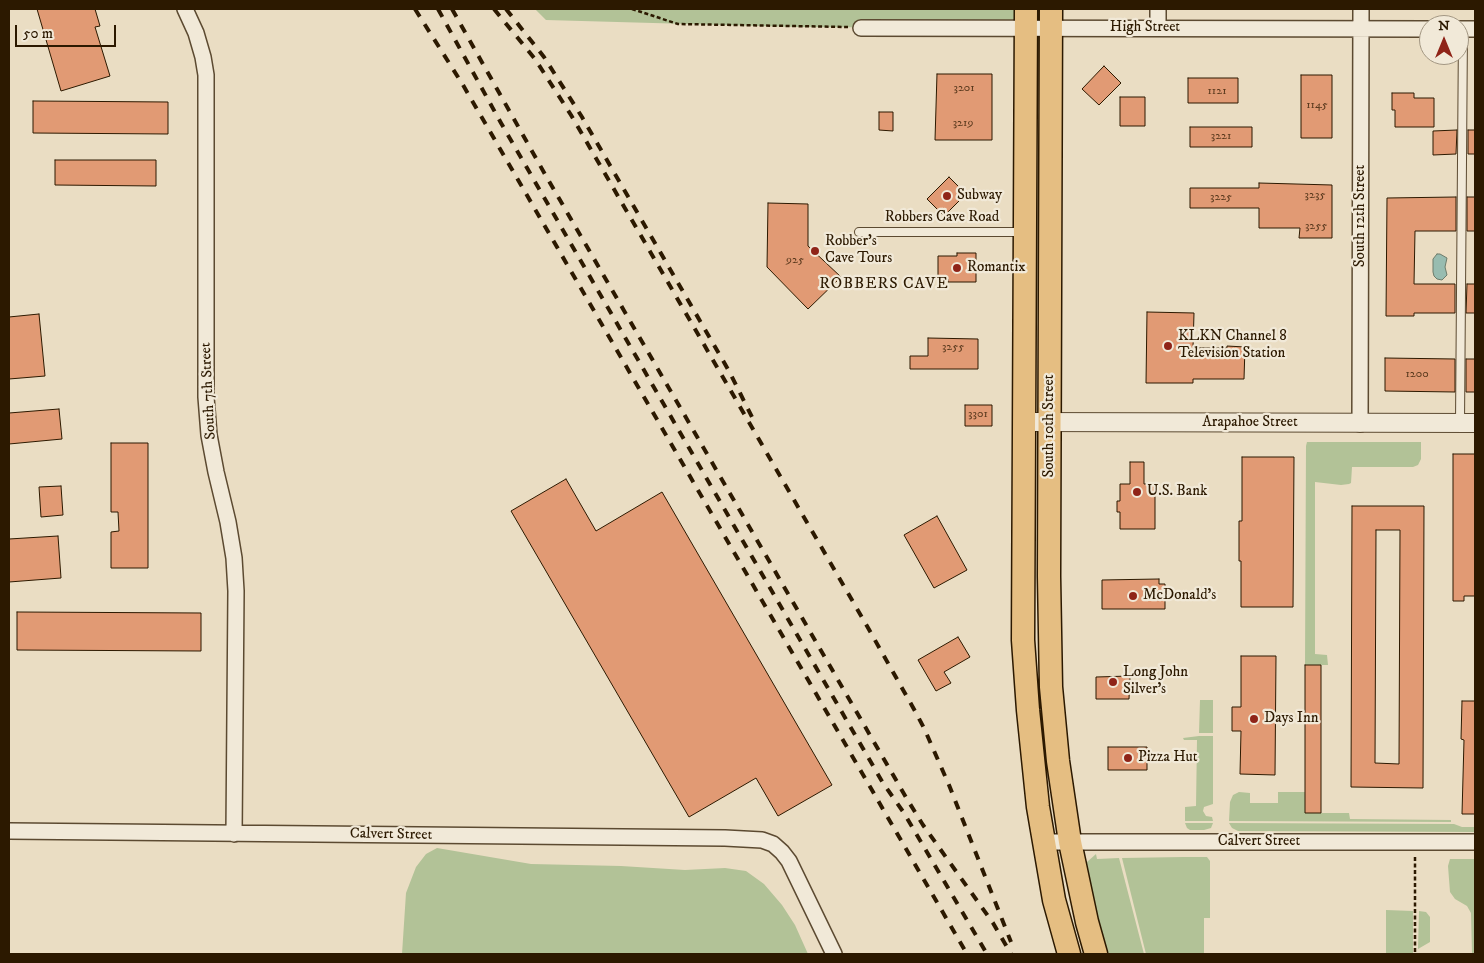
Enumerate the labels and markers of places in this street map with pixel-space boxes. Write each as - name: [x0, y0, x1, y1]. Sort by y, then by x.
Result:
- place label: Subway: [957, 187, 1002, 205]
- marker: Subway: [941, 190, 953, 202]
- place label: Robber's Cave Tours: [825, 233, 892, 268]
- marker: Robber's Cave Tours: [809, 245, 821, 257]
- place label: Romantix: [967, 259, 1026, 277]
- marker: Romantix: [951, 262, 963, 274]
- place label: KLKN Channel 8 Television Station: [1178, 328, 1287, 363]
- marker: KLKN Channel 8 Television Station: [1162, 340, 1174, 352]
- place label: U.S. Bank: [1147, 483, 1207, 501]
- marker: U.S. Bank: [1131, 486, 1143, 498]
- place label: McDonald's: [1143, 587, 1216, 605]
- marker: McDonald's: [1127, 590, 1139, 602]
- place label: Long John Silver's: [1123, 664, 1188, 699]
- marker: Long John Silver's: [1107, 676, 1119, 688]
- place label: Days Inn: [1264, 710, 1319, 728]
- marker: Days Inn: [1248, 713, 1260, 725]
- place label: Pizza Hut: [1138, 749, 1198, 767]
- marker: Pizza Hut: [1122, 752, 1134, 764]

